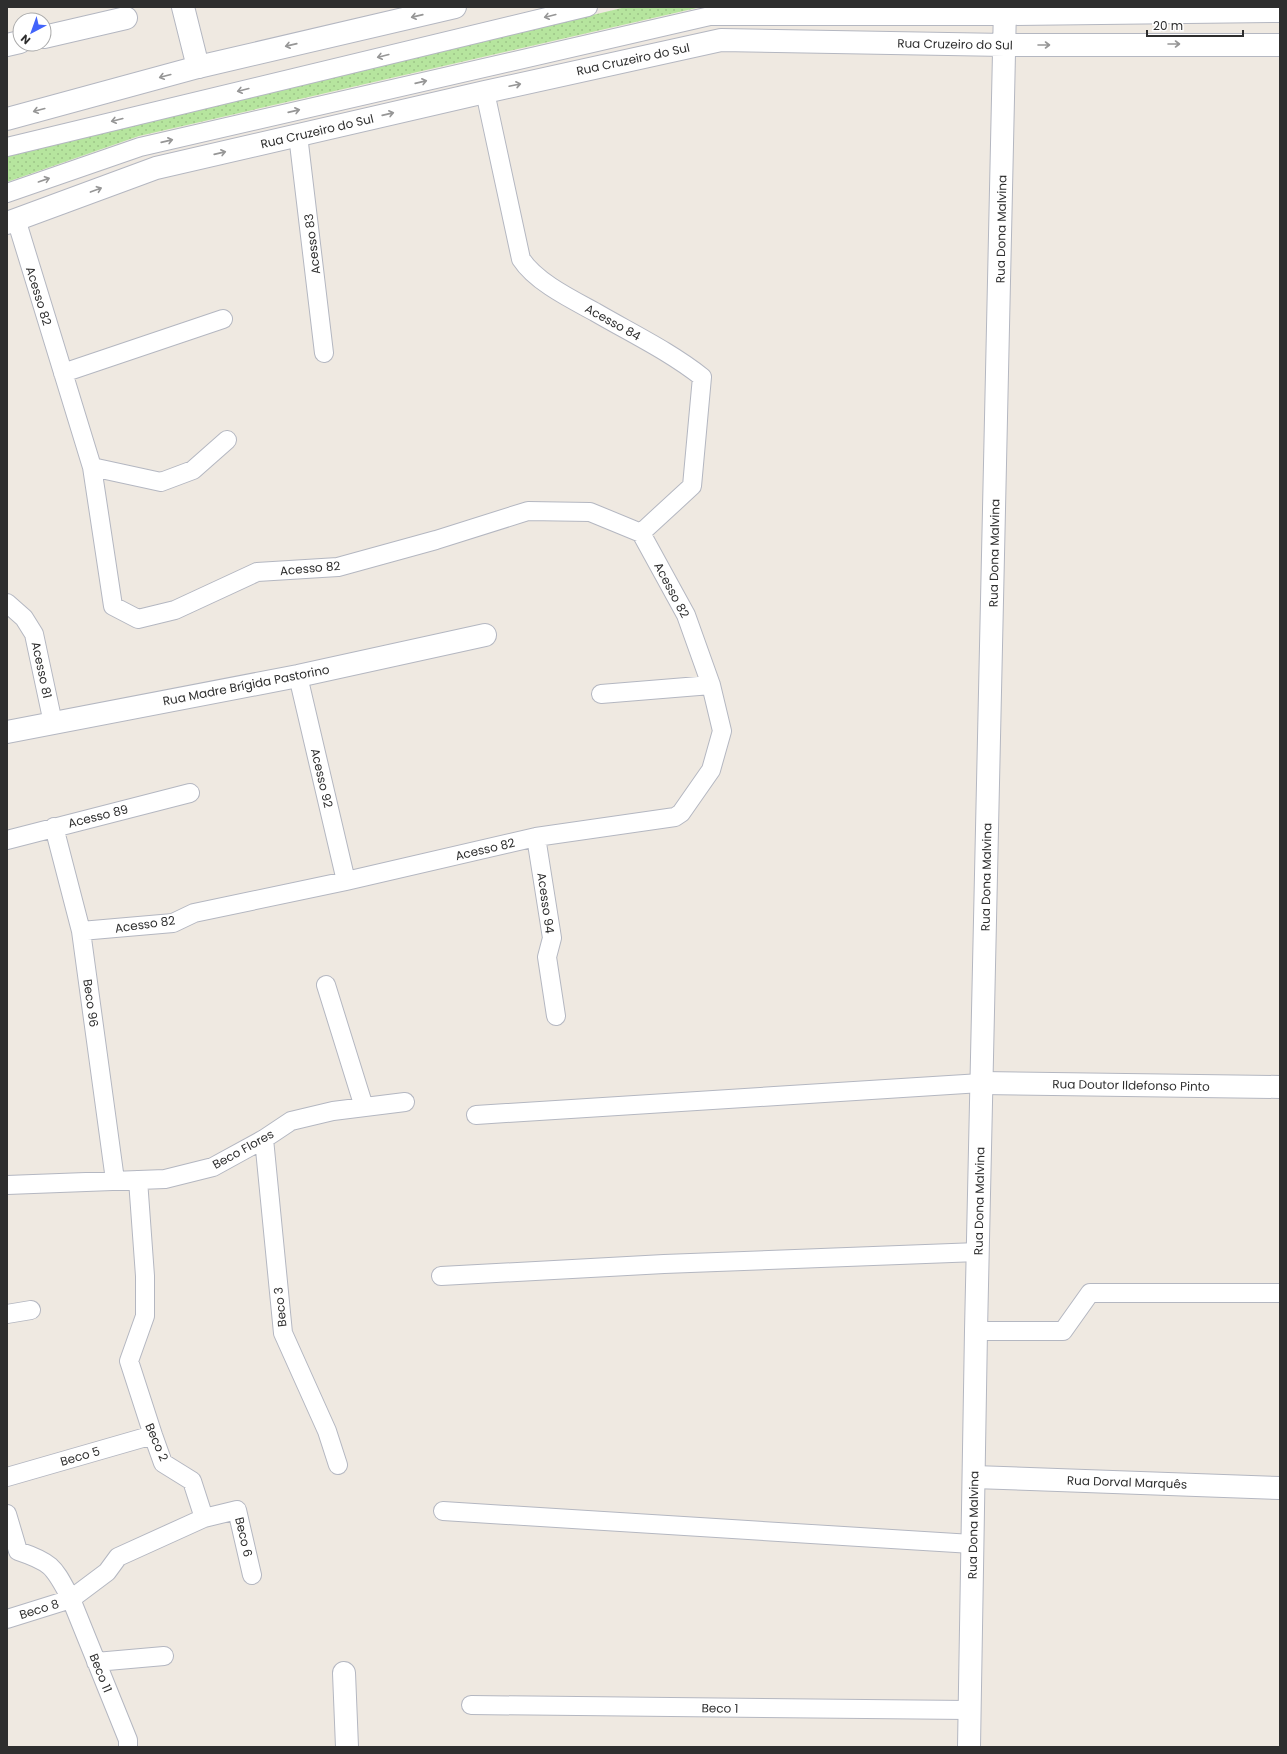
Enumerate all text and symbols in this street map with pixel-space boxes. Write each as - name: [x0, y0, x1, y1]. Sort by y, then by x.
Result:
- north arrow: [12, 12, 52, 52]
- one-way arrow: [411, 12, 424, 20]
- scale bar: [1147, 12, 1243, 38]
- one-way arrow: [544, 13, 557, 20]
- text: 20 m: [1153, 17, 1183, 34]
- text: N: [17, 31, 34, 48]
- street label: Rua Cruzeiro do Sul: [897, 34, 1013, 54]
- street label: Rua Cruzeiro do Sul: [575, 39, 691, 79]
- one-way arrow: [1167, 40, 1180, 48]
- one-way arrow: [1037, 41, 1050, 49]
- one-way arrow: [285, 42, 298, 50]
- one-way arrow: [377, 53, 390, 61]
- one-way arrow: [158, 73, 171, 80]
- one-way arrow: [414, 78, 427, 86]
- one-way arrow: [508, 81, 521, 89]
- one-way arrow: [237, 87, 250, 94]
- one-way arrow: [33, 107, 46, 114]
- one-way arrow: [287, 107, 300, 115]
- street label: Rua Cruzeiro do Sul: [259, 110, 375, 152]
- one-way arrow: [381, 110, 394, 118]
- one-way arrow: [111, 117, 124, 125]
- one-way arrow: [161, 136, 174, 144]
- one-way arrow: [214, 148, 227, 156]
- street label: Rua Dona Malvina: [992, 175, 1010, 283]
- one-way arrow: [37, 176, 49, 184]
- one-way arrow: [89, 185, 101, 193]
- street label: Acesso 83: [300, 213, 324, 275]
- street label: Acesso 82: [22, 264, 56, 328]
- street label: Acesso 84: [582, 300, 644, 345]
- street label: Rua Dona Malvina: [985, 499, 1003, 607]
- street label: Acesso 82: [279, 557, 341, 579]
- street label: Acesso 82: [650, 559, 694, 621]
- street label: Acesso 81: [28, 640, 56, 700]
- street label: Rua Madre Brígida Pastorino: [161, 660, 331, 710]
- street label: Acesso 92: [307, 747, 337, 810]
- street label: Acesso 89: [66, 800, 130, 832]
- street label: Rua Dona Malvina: [977, 823, 995, 931]
- street label: Acesso 82: [454, 834, 517, 864]
- street label: Acesso 94: [533, 871, 559, 935]
- street label: Acesso 82: [114, 911, 176, 937]
- street label: Beco 96: [79, 978, 103, 1028]
- street label: Rua Doutor Ildefonso Pinto: [1052, 1075, 1210, 1095]
- street label: Beco Flores: [209, 1125, 277, 1173]
- street label: Rua Dona Malvina: [970, 1147, 988, 1255]
- street label: Beco 3: [269, 1286, 291, 1328]
- street label: Beco 2: [141, 1420, 173, 1464]
- street label: Beco 5: [58, 1442, 102, 1470]
- street label: Rua Dona Malvina: [964, 1471, 982, 1579]
- street label: Rua Dorval Marquês: [1067, 1471, 1187, 1493]
- street label: Beco 6: [231, 1515, 257, 1559]
- street label: Beco 8: [17, 1595, 61, 1623]
- street label: Beco 11: [86, 1651, 116, 1695]
- street label: Beco 1: [701, 1699, 739, 1717]

